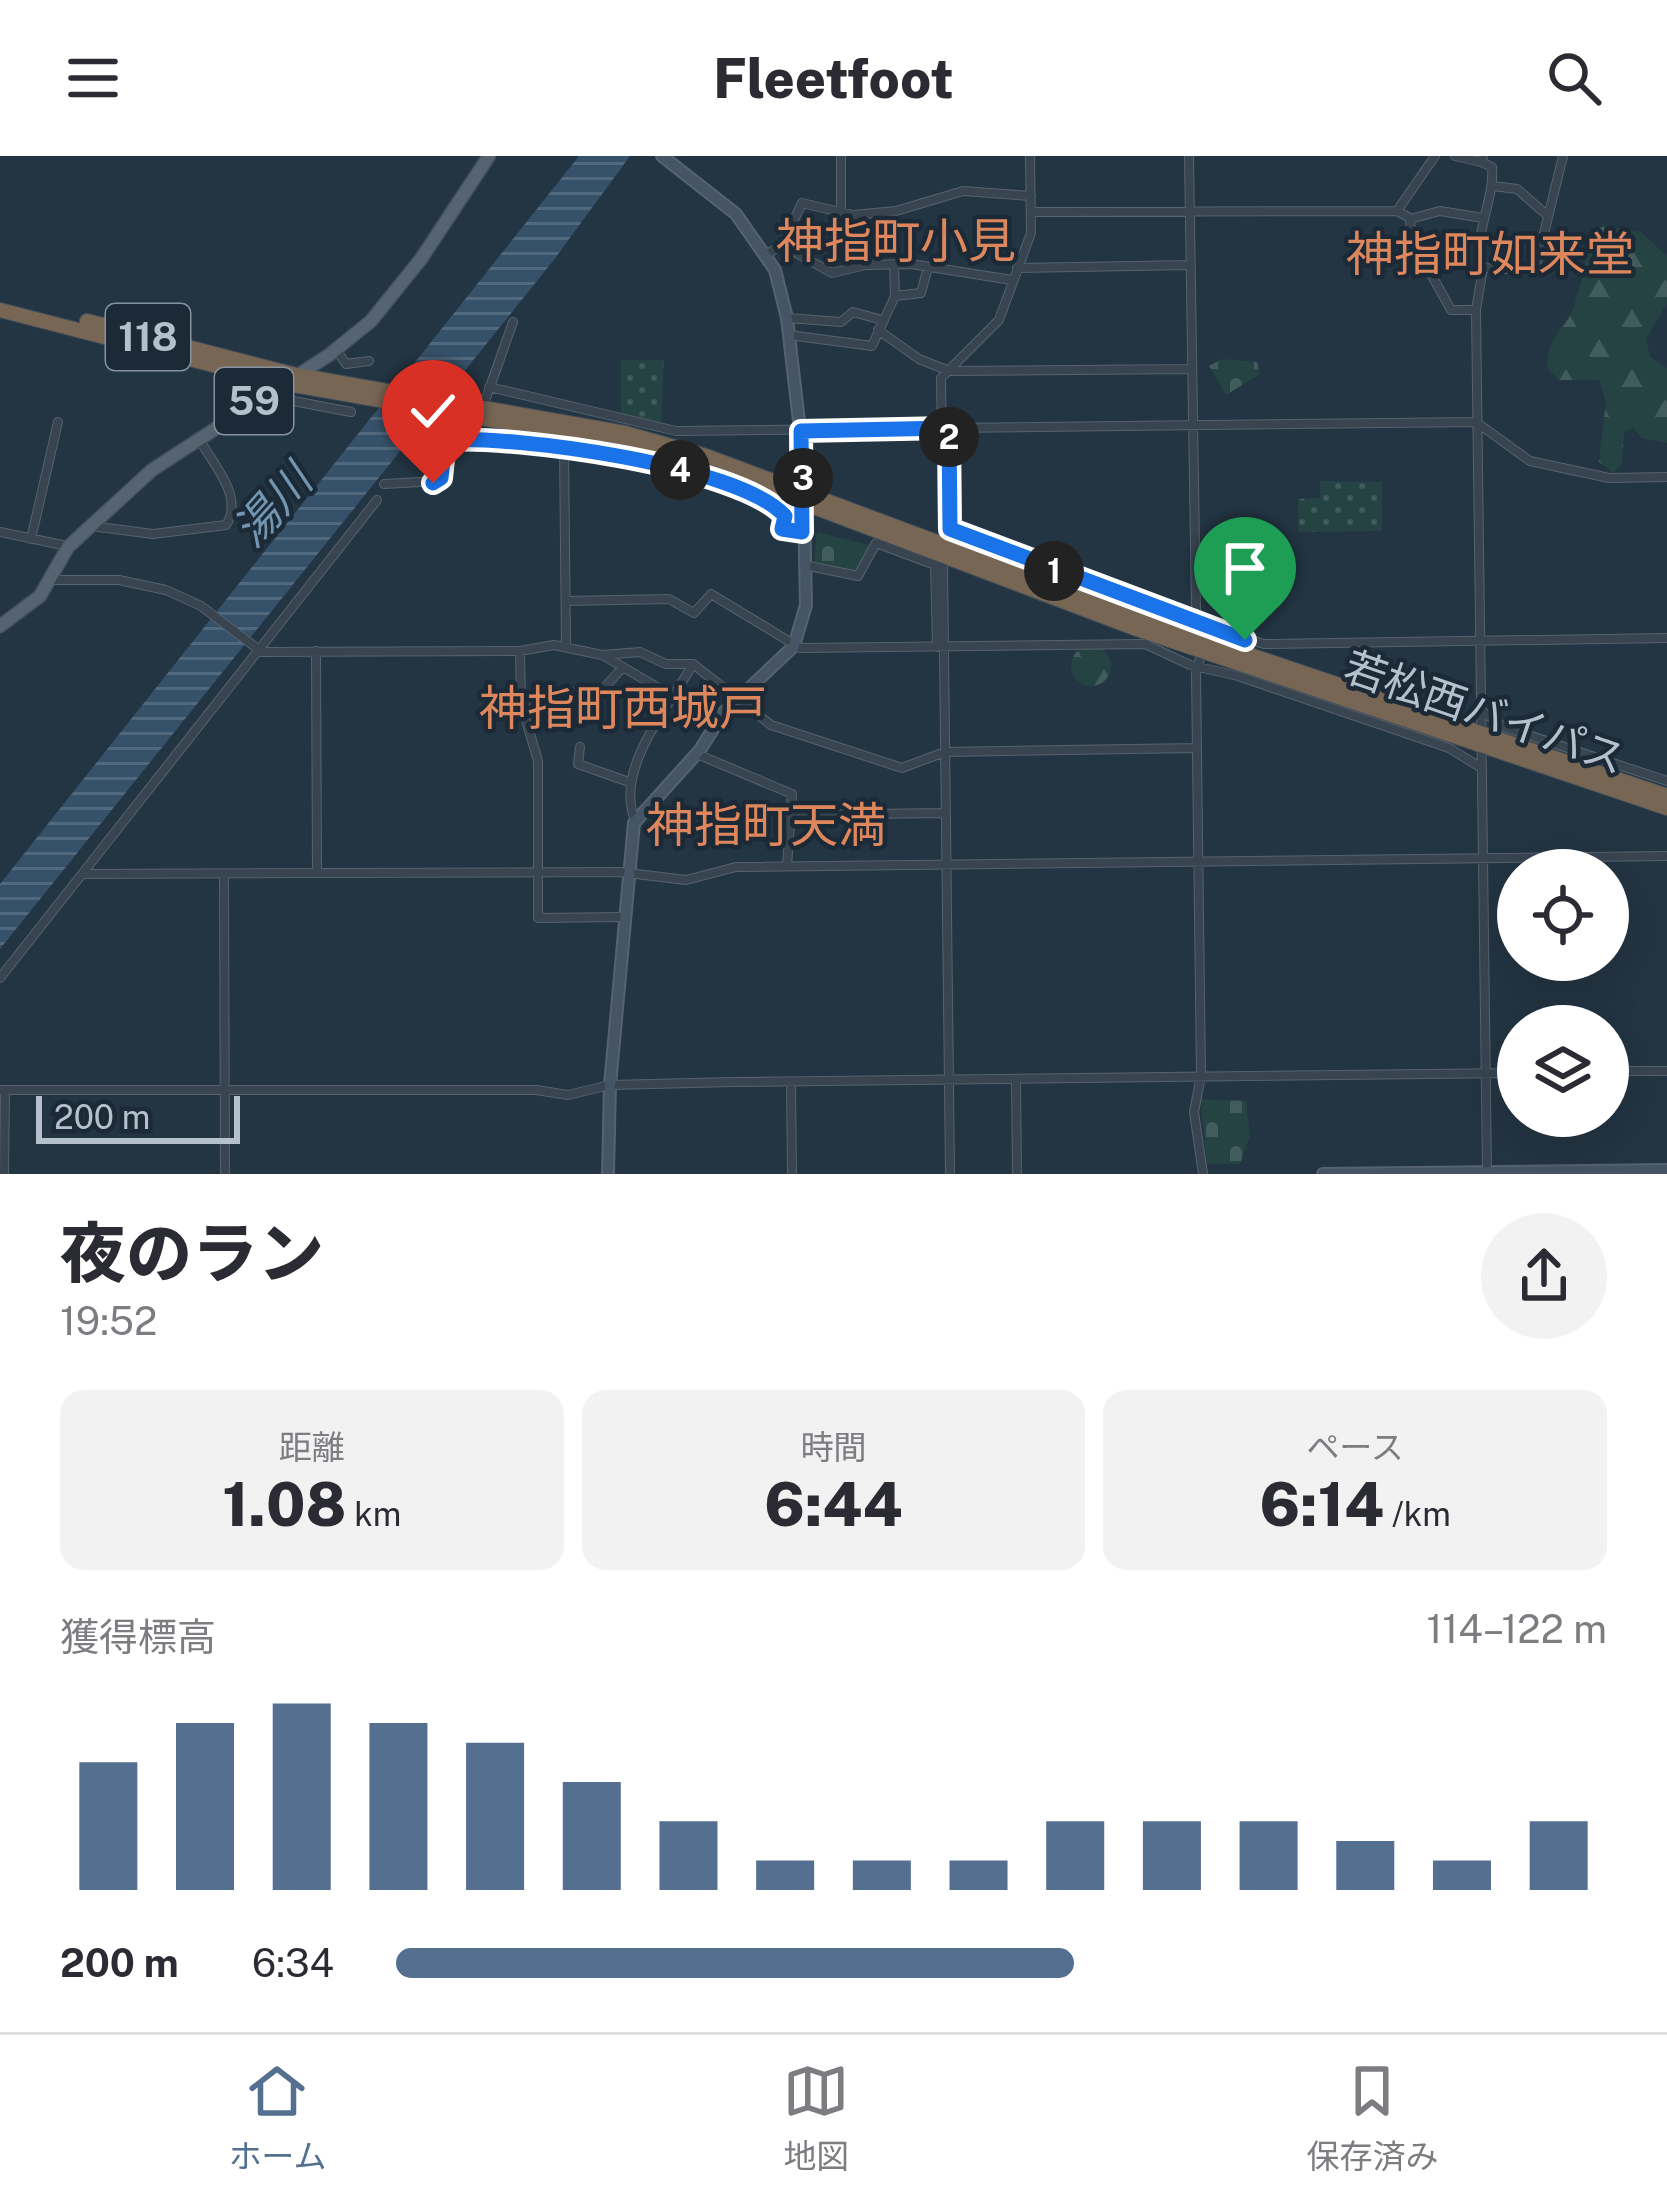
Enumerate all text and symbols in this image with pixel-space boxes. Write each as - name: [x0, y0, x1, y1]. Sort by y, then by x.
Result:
- icon: menu: [60, 45, 126, 111]
- icon: search: [1541, 45, 1607, 111]
- text: Fleetfoot: [713, 47, 954, 110]
- district label: 神指町小見: [776, 212, 1016, 269]
- district label: 神指町如来堂: [1346, 225, 1634, 282]
- road number: 118: [106, 304, 190, 370]
- pin: [382, 360, 484, 483]
- road number: 59: [215, 368, 293, 434]
- icon: check: [400, 378, 466, 444]
- pin: 2: [919, 407, 979, 467]
- text: 2: [939, 418, 959, 456]
- pin: 4: [650, 440, 710, 500]
- pin: 3: [773, 448, 833, 508]
- water label: 湯川: [222, 451, 324, 556]
- text: 4: [669, 451, 691, 489]
- text: 3: [792, 459, 814, 497]
- pin: [1194, 517, 1296, 640]
- icon: arrive: [1212, 535, 1278, 601]
- pin: 1: [1024, 541, 1084, 601]
- text: 1: [1047, 552, 1061, 590]
- street label: 若松西バイパス: [1338, 641, 1632, 783]
- district label: 神指町西城戸: [479, 679, 767, 736]
- district label: 神指町天満: [646, 796, 886, 853]
- map controls: [1497, 849, 1629, 1137]
- button: locate: [1497, 849, 1629, 981]
- button: layers: [1497, 1005, 1629, 1137]
- scale bar: [36, 1090, 240, 1143]
- text: 200 m: [54, 1098, 150, 1136]
- button: share: [1481, 1213, 1607, 1339]
- text: 夜のラン: [60, 1214, 324, 1292]
- text: 19:52: [60, 1298, 157, 1344]
- text: 距離: [279, 1428, 345, 1466]
- text: 時間: [800, 1428, 866, 1466]
- text: ペース: [1306, 1428, 1404, 1466]
- text: 1.08: [222, 1469, 346, 1540]
- text: 6:44: [764, 1469, 903, 1540]
- text: 6:14: [1260, 1469, 1384, 1540]
- text: km: [346, 1495, 401, 1533]
- text: /km: [1384, 1495, 1451, 1533]
- text: 114–122 m: [1426, 1606, 1607, 1652]
- text: 獲得標高: [60, 1614, 216, 1660]
- text: 200 m: [60, 1940, 179, 1986]
- text: 6:34: [252, 1940, 334, 1986]
- tab: ホーム: [228, 2058, 327, 2178]
- tab: 地図: [783, 2058, 849, 2178]
- tab: 保存済み: [1306, 2058, 1438, 2178]

